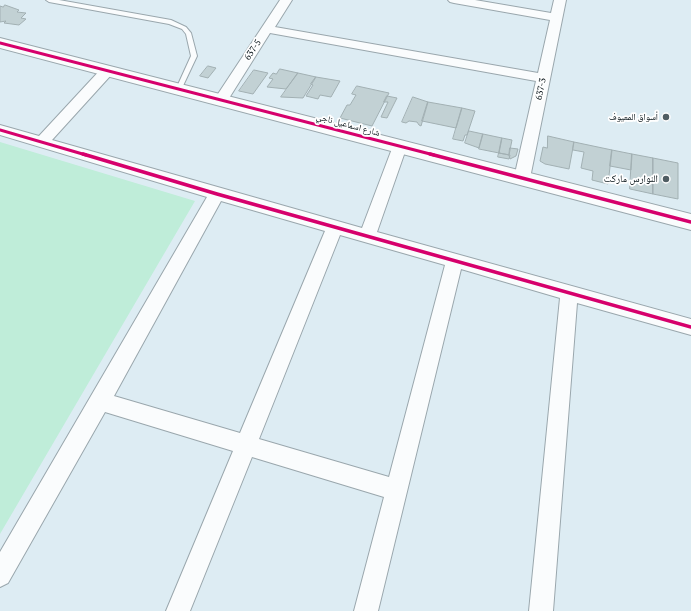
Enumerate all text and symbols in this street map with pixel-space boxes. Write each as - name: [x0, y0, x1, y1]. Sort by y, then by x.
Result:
- street label: 637-5: [242, 38, 264, 62]
- street label: 637-3: [533, 77, 549, 101]
- street label: شارع اسماعيل ناجي: [315, 111, 381, 139]
- place label: أسواق المعيوف: [609, 112, 658, 122]
- marker: أسواق المعيوف: [661, 112, 671, 122]
- place label: النوارس ماركت: [604, 173, 658, 185]
- marker: النوارس ماركت: [661, 174, 671, 184]

